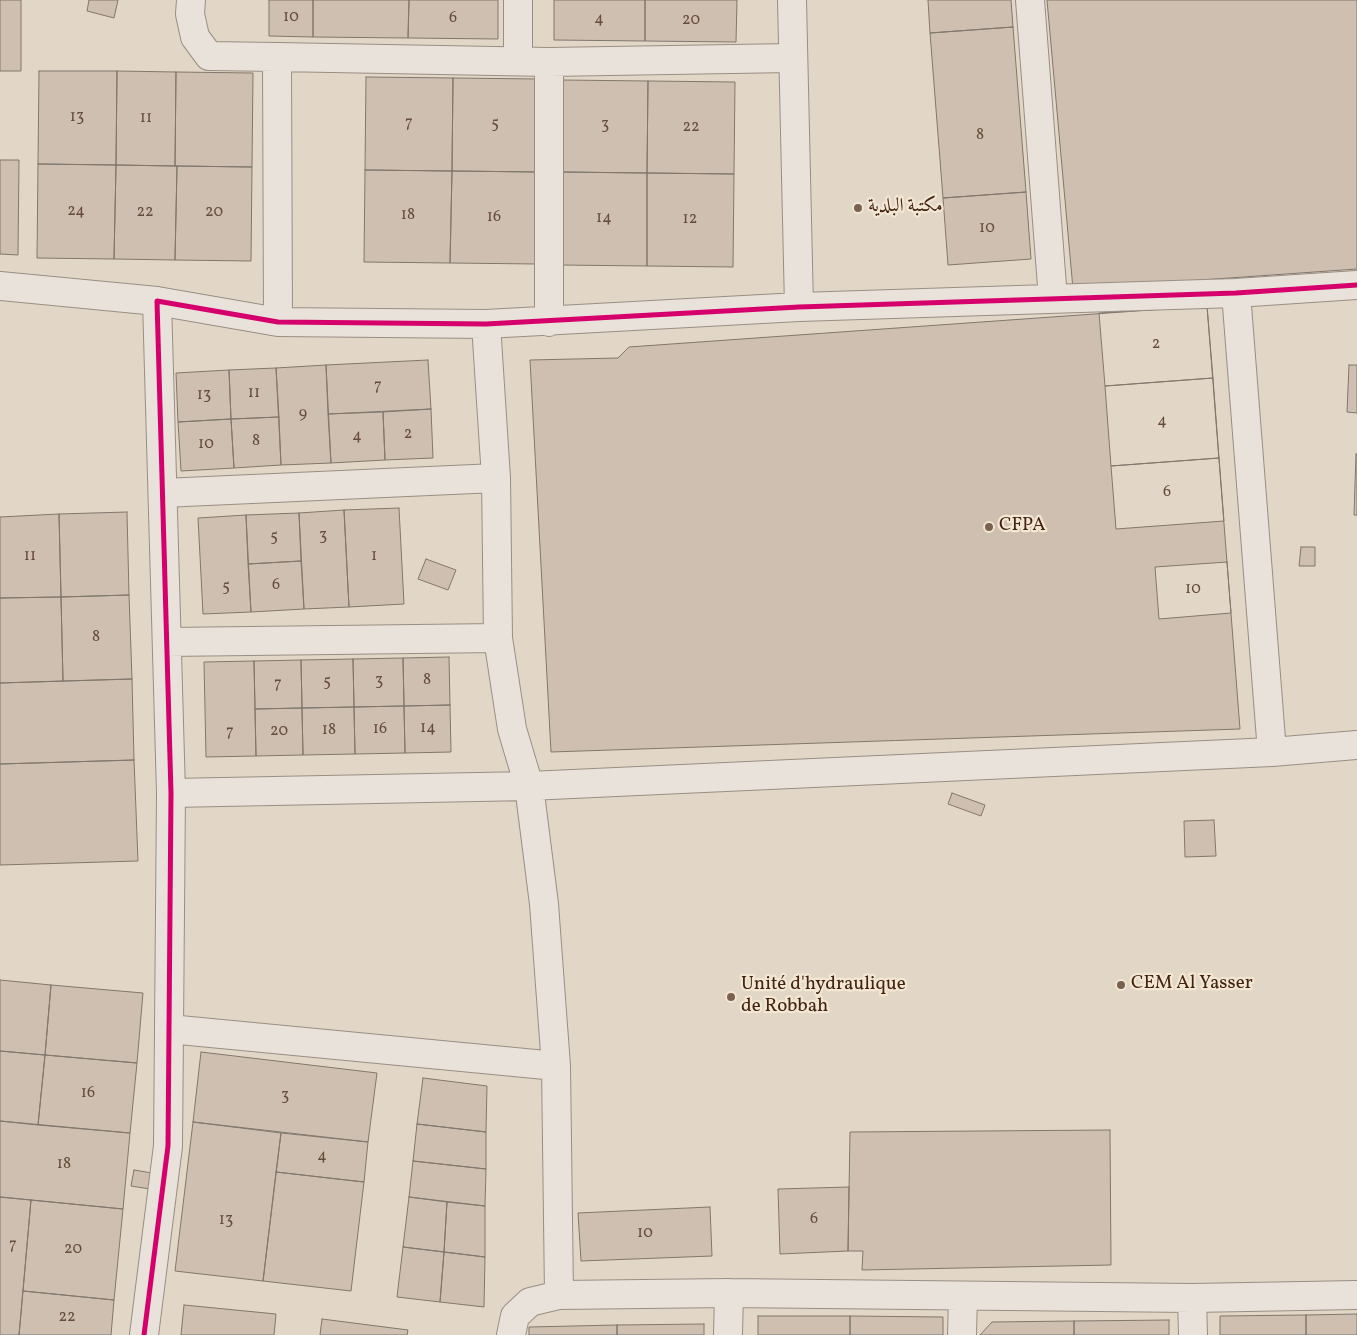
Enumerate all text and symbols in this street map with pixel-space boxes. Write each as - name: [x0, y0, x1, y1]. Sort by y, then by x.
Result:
- house number: 10: [283, 8, 299, 28]
- house number: 6: [449, 9, 457, 29]
- house number: 4: [594, 10, 604, 30]
- house number: 20: [682, 11, 700, 31]
- house number: 13: [70, 108, 84, 128]
- house number: 11: [140, 109, 152, 129]
- house number: 7: [405, 114, 413, 134]
- house number: 5: [491, 115, 499, 135]
- house number: 3: [601, 116, 609, 136]
- house number: 22: [682, 118, 700, 138]
- house number: 8: [976, 126, 984, 146]
- place label: مكتبة البلدية: [868, 197, 943, 219]
- house number: 24: [67, 202, 85, 222]
- marker: مكتبة البلدية: [852, 202, 864, 214]
- house number: 22: [136, 203, 154, 223]
- house number: 20: [205, 203, 223, 223]
- house number: 18: [401, 206, 415, 226]
- house number: 16: [487, 208, 501, 228]
- house number: 14: [596, 209, 612, 229]
- house number: 12: [683, 210, 697, 230]
- house number: 10: [979, 219, 995, 239]
- house number: 2: [1152, 335, 1160, 355]
- house number: 7: [374, 377, 382, 397]
- house number: 11: [248, 384, 260, 404]
- house number: 13: [197, 386, 211, 406]
- house number: 9: [299, 405, 307, 425]
- house number: 4: [1157, 412, 1167, 432]
- house number: 2: [404, 425, 412, 445]
- house number: 4: [352, 427, 362, 447]
- house number: 8: [252, 432, 260, 452]
- house number: 10: [198, 435, 214, 455]
- house number: 6: [1163, 483, 1171, 503]
- place label: CFPA: [999, 516, 1046, 538]
- marker: CFPA: [983, 521, 995, 533]
- house number: 3: [319, 527, 327, 547]
- house number: 5: [270, 528, 278, 548]
- house number: 11: [24, 547, 36, 567]
- house number: 1: [371, 547, 377, 567]
- house number: 6: [272, 576, 280, 596]
- house number: 5: [222, 578, 230, 598]
- house number: 10: [1185, 580, 1201, 600]
- house number: 8: [92, 628, 100, 648]
- house number: 8: [423, 671, 431, 691]
- house number: 3: [375, 672, 383, 692]
- house number: 5: [323, 673, 331, 693]
- house number: 7: [274, 675, 282, 695]
- house number: 14: [420, 719, 436, 739]
- house number: 16: [373, 720, 387, 740]
- house number: 18: [322, 721, 336, 741]
- house number: 20: [270, 722, 288, 742]
- house number: 7: [226, 723, 234, 743]
- place label: CEM Al Yasser: [1131, 974, 1253, 996]
- place label: Unité d'hydraulique de Robbah: [741, 975, 906, 1019]
- marker: CEM Al Yasser: [1115, 979, 1127, 991]
- marker: Unité d'hydraulique de Robbah: [725, 991, 737, 1003]
- house number: 16: [81, 1084, 95, 1104]
- house number: 3: [281, 1087, 289, 1107]
- house number: 4: [317, 1147, 327, 1167]
- house number: 18: [57, 1155, 71, 1175]
- house number: 6: [810, 1210, 818, 1230]
- house number: 13: [219, 1211, 233, 1231]
- house number: 10: [637, 1224, 653, 1244]
- house number: 7: [9, 1236, 17, 1256]
- house number: 20: [64, 1240, 82, 1260]
- house number: 22: [58, 1308, 76, 1328]

